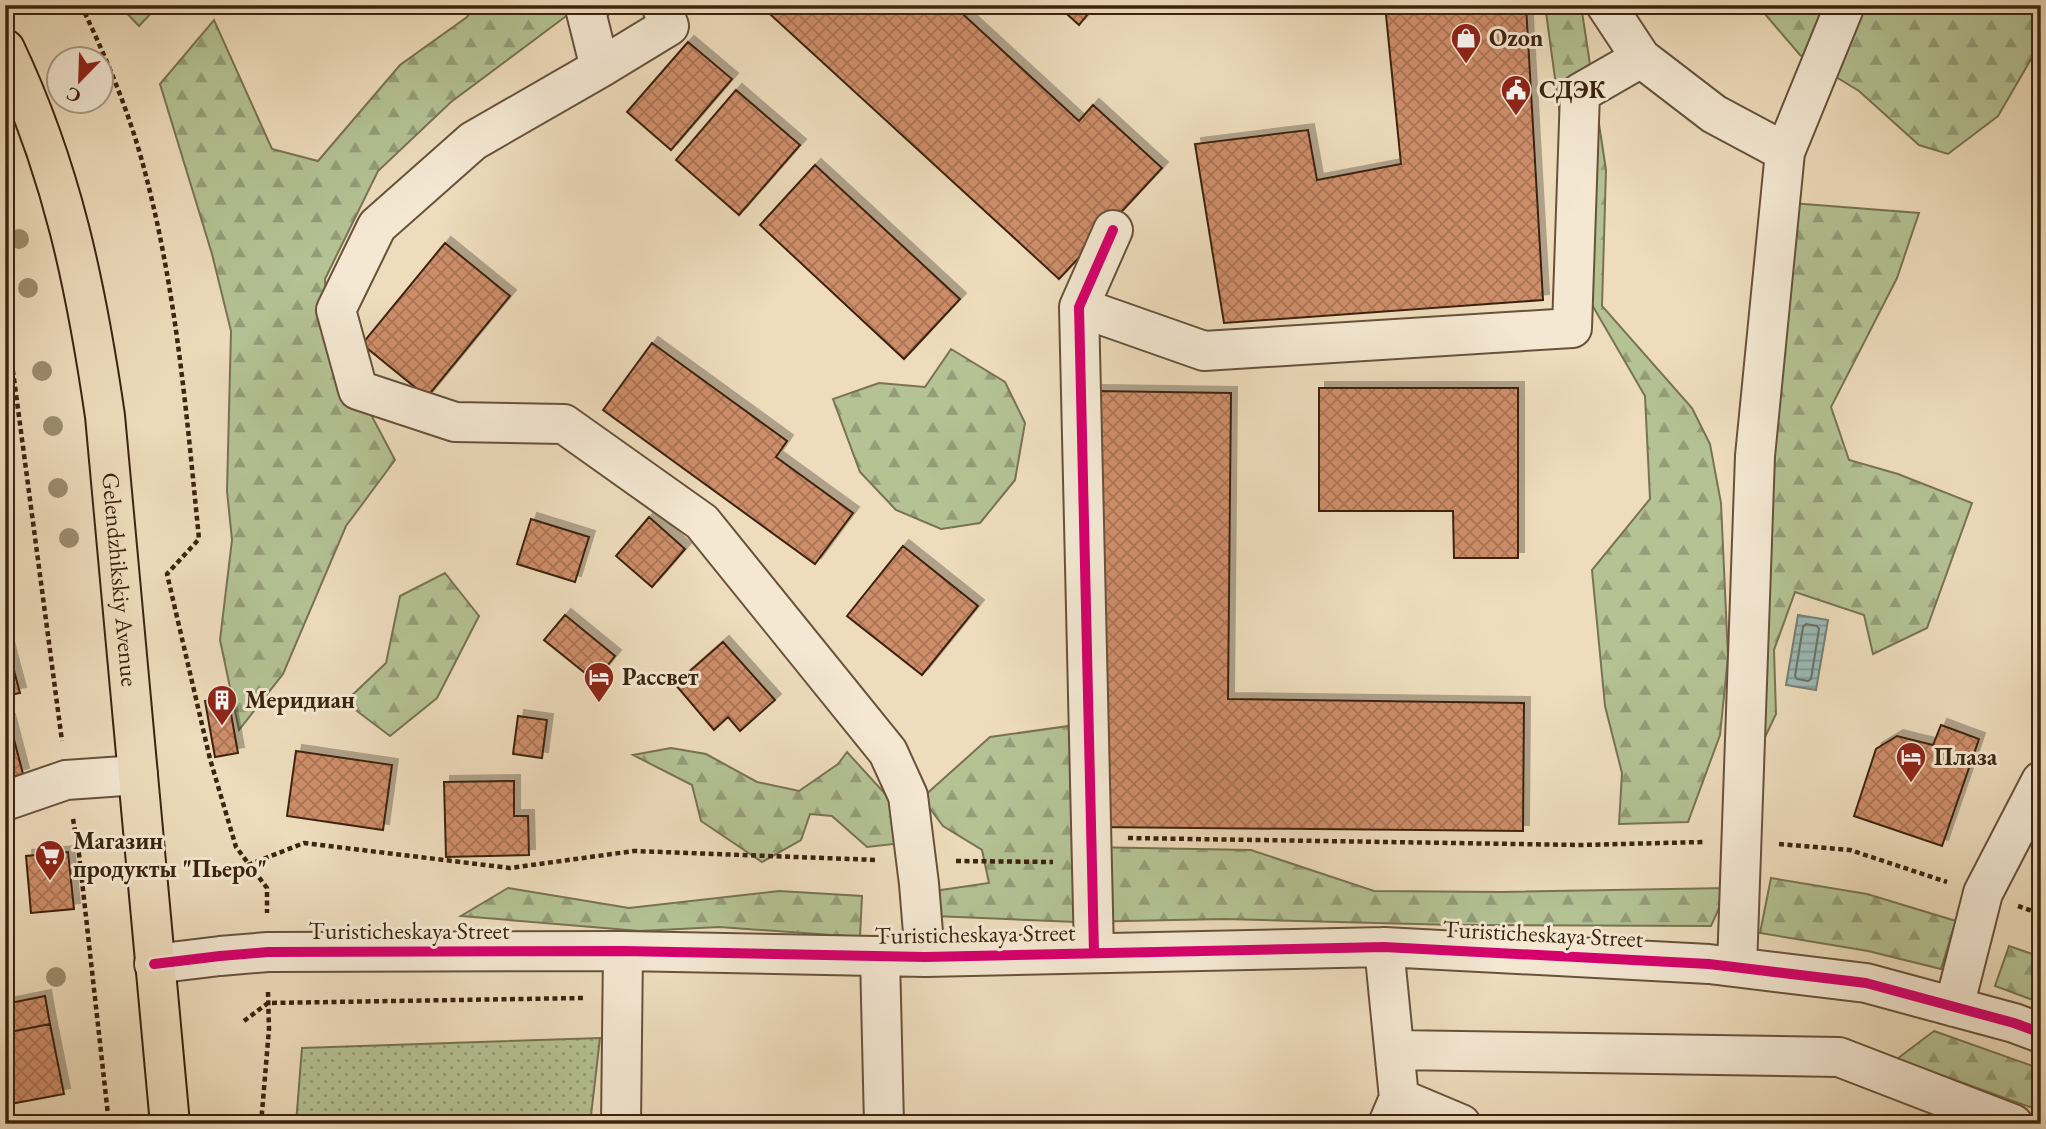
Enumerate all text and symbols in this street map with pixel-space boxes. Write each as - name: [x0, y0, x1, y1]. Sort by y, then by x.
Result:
- shop icon: Ozon: [1449, 21, 1483, 65]
- place label: Ozon: [1489, 22, 1544, 53]
- north arrow: [46, 46, 116, 116]
- public building icon: СДЭК: [1499, 73, 1533, 117]
- place label: СДЭК: [1539, 74, 1607, 105]
- text: С: [62, 81, 85, 109]
- street label: Gelendzhikskiy Avenue: [95, 471, 146, 688]
- hotel icon: Рассвет: [582, 660, 616, 704]
- place label: Рассвет: [622, 661, 699, 692]
- building icon: Меридиан: [205, 683, 239, 727]
- place label: Меридиан: [245, 684, 355, 715]
- hotel icon: Плаза: [1894, 740, 1928, 784]
- place label: Плаза: [1934, 741, 1998, 772]
- place label: Магазин продукты "Пьеро": [73, 825, 267, 885]
- supermarket icon: Магазин продукты "Пьеро": [33, 838, 67, 882]
- street label: Turisticheskaya Street: [1442, 913, 1645, 954]
- street label: Turisticheskaya Street: [309, 915, 510, 946]
- street label: Turisticheskaya Street: [874, 916, 1076, 951]

